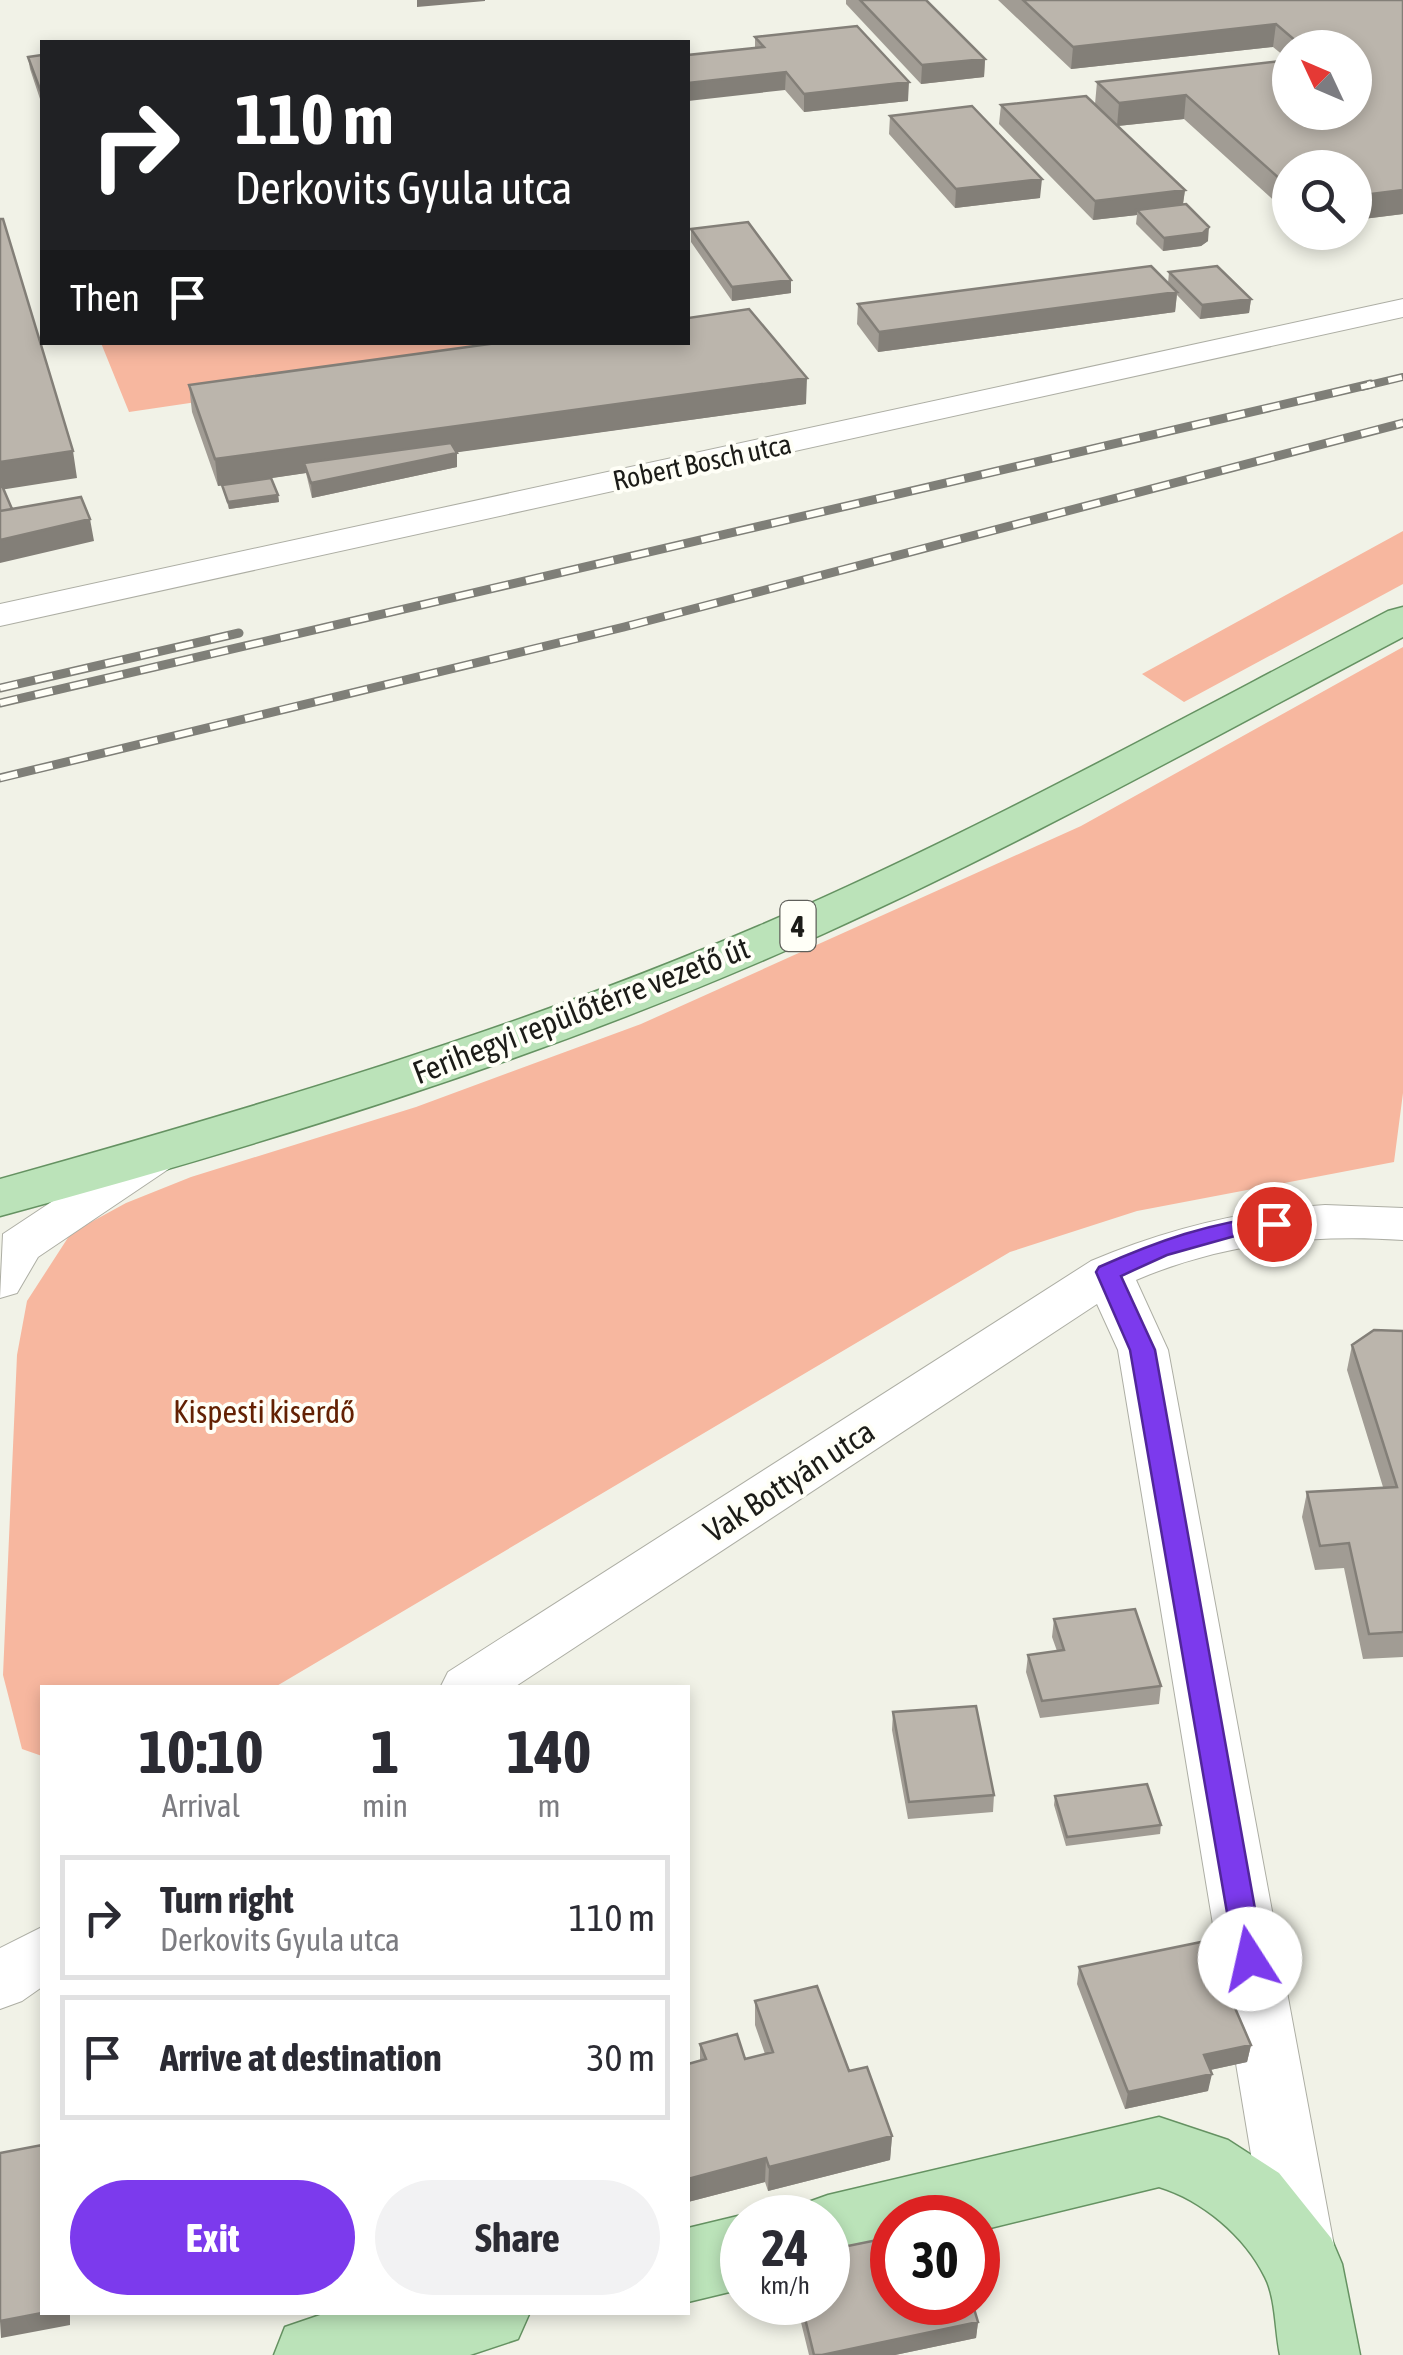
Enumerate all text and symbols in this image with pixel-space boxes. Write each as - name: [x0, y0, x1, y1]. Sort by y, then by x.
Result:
- north arrow: [1272, 30, 1372, 130]
- map controls: [1272, 30, 1372, 250]
- text: 110 m: [235, 79, 394, 159]
- icon: right: [70, 80, 200, 210]
- button: search: [1272, 150, 1372, 250]
- text: Derkovits Gyula utca: [235, 162, 572, 214]
- icon: arrive: [160, 270, 215, 325]
- text: Then: [70, 276, 140, 319]
- street label: Robert Bosch utca: [610, 427, 794, 497]
- road number: 4: [780, 901, 816, 951]
- street label: Ferihegyi repülőtérre vezető út: [408, 929, 754, 1091]
- pin: [1232, 1182, 1317, 1267]
- icon: arrive: [1247, 1197, 1302, 1252]
- park label: Kispesti kiserdő: [173, 1393, 355, 1430]
- street label: Vak Bottyán utca: [697, 1412, 881, 1550]
- text: 10:10: [139, 1717, 263, 1786]
- text: 1: [371, 1717, 399, 1786]
- text: 140: [507, 1717, 591, 1786]
- text: Arrival: [162, 1787, 240, 1824]
- text: min: [362, 1787, 408, 1824]
- text: m: [537, 1787, 561, 1824]
- text: Turn right: [160, 1878, 294, 1921]
- icon: right: [75, 1890, 130, 1945]
- text: 110 m: [569, 1896, 655, 1939]
- position arrow: [1198, 1907, 1302, 2011]
- text: Derkovits Gyula utca: [160, 1921, 400, 1958]
- icon: arrive: [75, 2030, 130, 2085]
- text: Arrive at destination: [160, 2036, 442, 2079]
- text: 30 m: [587, 2036, 655, 2079]
- button: Exit: [70, 2180, 355, 2295]
- button: Share: [375, 2180, 660, 2295]
- speed limit sign: 30: [870, 2195, 1000, 2325]
- text: 24: [761, 2219, 808, 2277]
- text: km/h: [760, 2271, 810, 2299]

